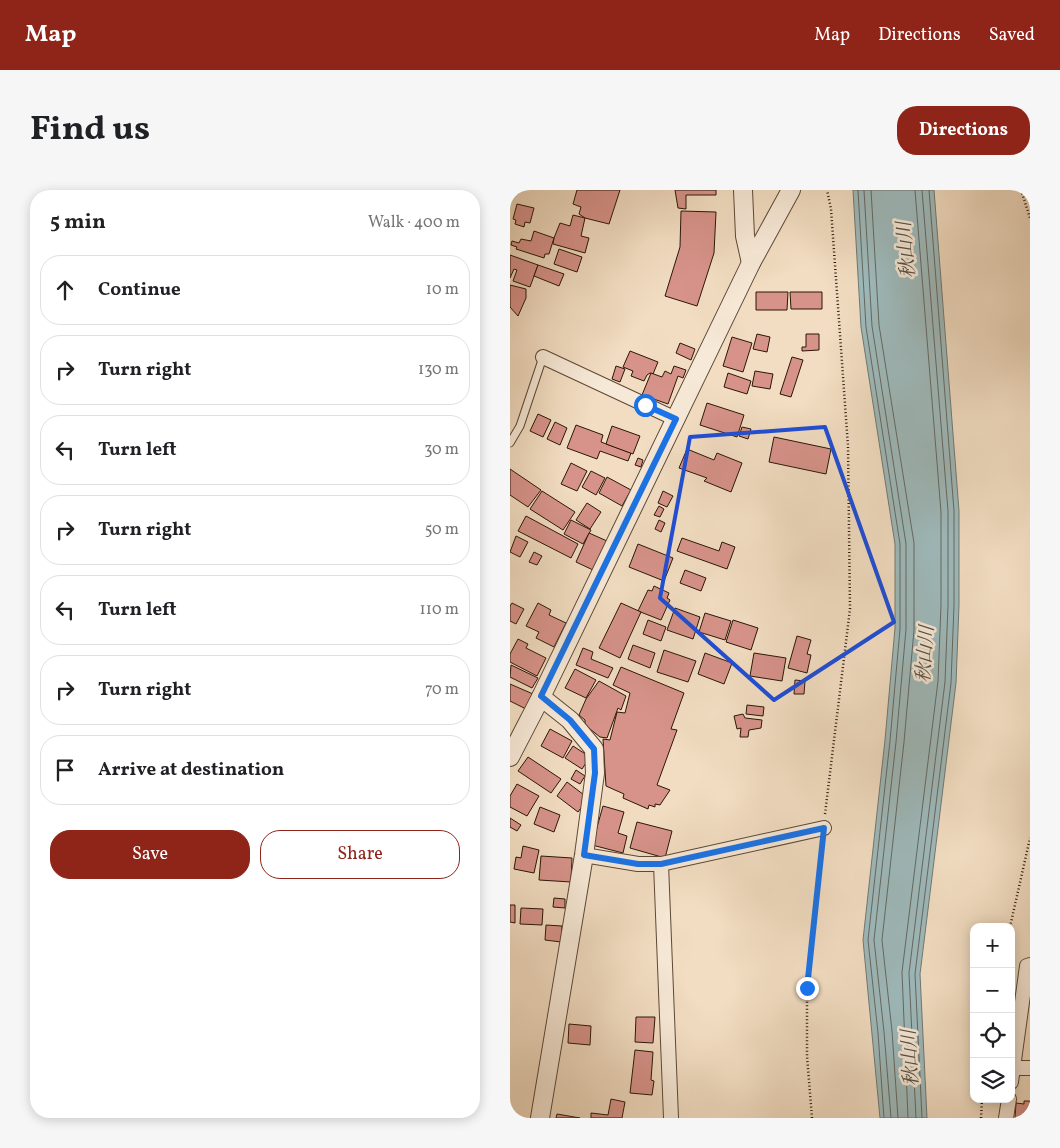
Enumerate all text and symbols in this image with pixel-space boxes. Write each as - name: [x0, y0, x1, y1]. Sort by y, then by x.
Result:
- text: Map: [25, 18, 76, 52]
- text: Map: [814, 23, 850, 48]
- text: Directions: [878, 23, 961, 48]
- text: Saved: [989, 23, 1035, 48]
- text: Find us: [30, 106, 150, 154]
- button: Directions: [897, 106, 1030, 155]
- text: 5 min: [50, 208, 106, 237]
- text: Walk · 400 m: [368, 212, 460, 234]
- water label: 秋山川: [891, 218, 922, 279]
- icon: ahead: [51, 276, 79, 304]
- text: Continue: [98, 277, 181, 303]
- text: 10 m: [426, 279, 459, 301]
- icon: right: [51, 356, 79, 384]
- text: Turn right: [98, 357, 191, 383]
- text: 130 m: [418, 359, 459, 381]
- route start: [634, 394, 657, 417]
- icon: left: [51, 436, 79, 464]
- text: Turn left: [98, 437, 177, 463]
- text: 30 m: [424, 439, 459, 461]
- icon: right: [51, 516, 79, 544]
- text: Turn right: [98, 517, 191, 543]
- text: 50 m: [425, 519, 459, 541]
- icon: left: [51, 596, 79, 624]
- text: Turn left: [98, 597, 177, 623]
- text: 110 m: [420, 599, 459, 621]
- water label: 秋山川: [911, 623, 941, 683]
- icon: right: [51, 676, 79, 704]
- text: Turn right: [98, 677, 191, 703]
- text: 70 m: [425, 679, 459, 701]
- icon: arrive: [51, 756, 79, 784]
- text: Arrive at destination: [98, 757, 284, 783]
- button: Save: [50, 830, 250, 879]
- button: Share: [260, 830, 460, 879]
- map controls: [970, 923, 1015, 1103]
- button: +: [970, 923, 1015, 968]
- button: −: [970, 968, 1015, 1013]
- route end: [796, 977, 819, 1000]
- button: locate: [970, 1013, 1015, 1058]
- water label: 秋山川: [896, 1027, 925, 1087]
- button: layers: [970, 1058, 1015, 1103]

